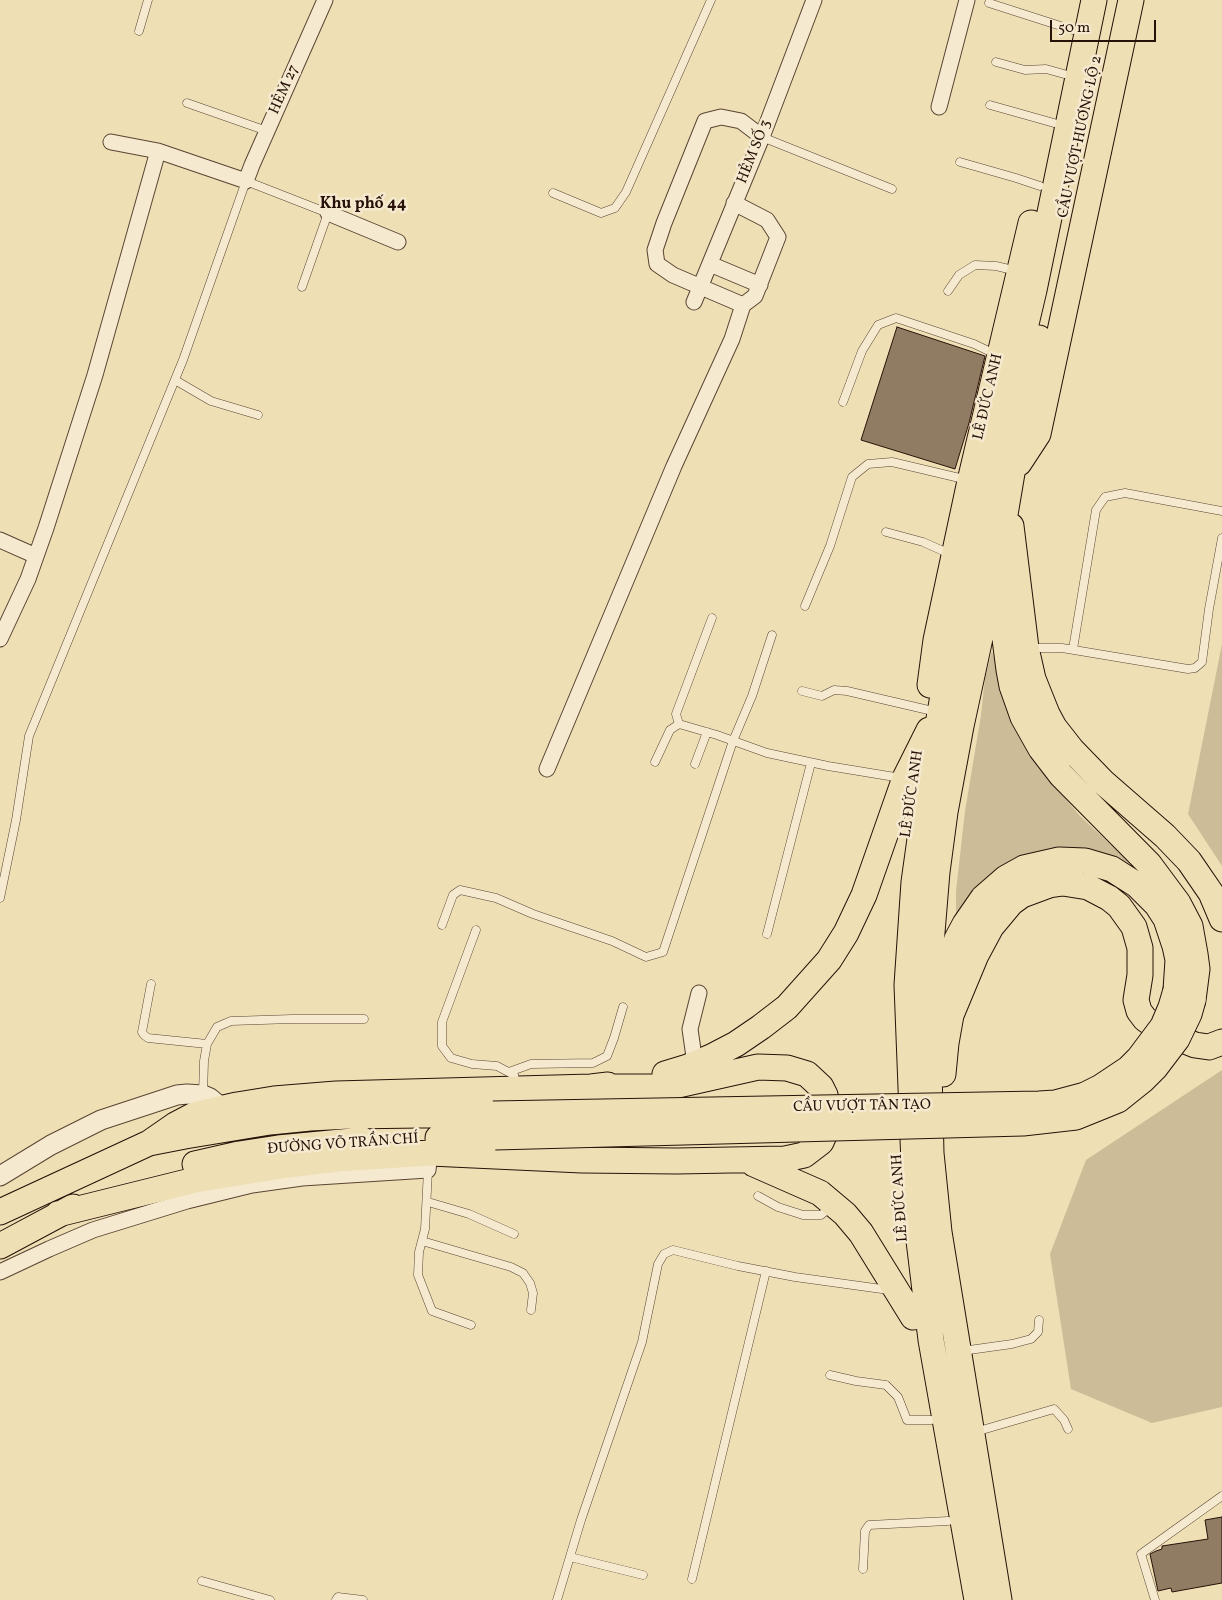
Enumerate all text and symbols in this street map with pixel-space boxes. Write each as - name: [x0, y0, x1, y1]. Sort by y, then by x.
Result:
- scale bar: [1052, 10, 1158, 42]
- text: 50 m: [1058, 18, 1090, 39]
- street label: CẦU VƯỢT HƯƠNG LỘ 2: [1055, 54, 1107, 220]
- street label: HẺM 27: [266, 62, 304, 118]
- street label: HẺM SỐ 3: [734, 117, 776, 187]
- district label: Khu phố 44: [320, 195, 406, 215]
- street label: LÊ ĐỨC ANH: [970, 352, 1008, 442]
- street label: LÊ ĐỨC ANH: [898, 749, 928, 839]
- street label: CẦU VƯỢT TÂN TẠO: [793, 1097, 931, 1117]
- street label: ĐƯỜNG VÕ TRẦN CHÍ: [267, 1131, 419, 1159]
- street label: LÊ ĐỨC ANH: [889, 1153, 913, 1243]

